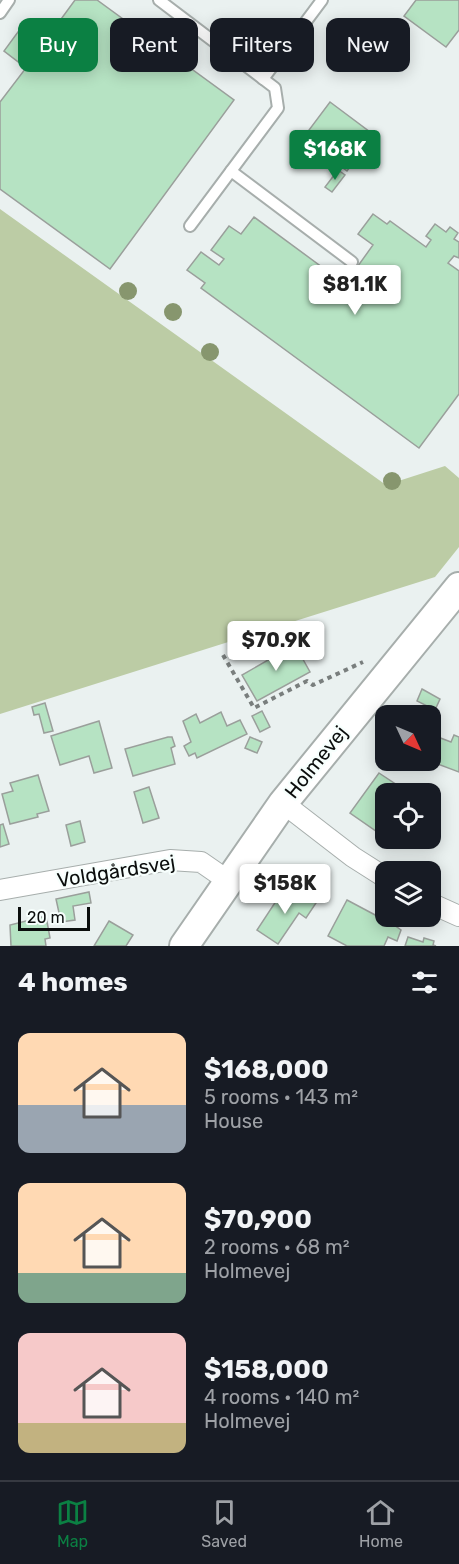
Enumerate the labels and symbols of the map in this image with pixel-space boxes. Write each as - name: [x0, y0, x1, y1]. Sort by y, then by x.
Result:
- pin: $168K: [293, 130, 377, 181]
- pin: $81.1K: [306, 265, 404, 316]
- pin: $70.9K: [227, 621, 325, 672]
- north arrow: [375, 705, 441, 771]
- street label: Holmevej: [280, 721, 352, 803]
- street label: Voldgårdsvej: [55, 850, 177, 892]
- pin: $158K: [243, 864, 327, 915]
- scale bar: [18, 904, 90, 932]

